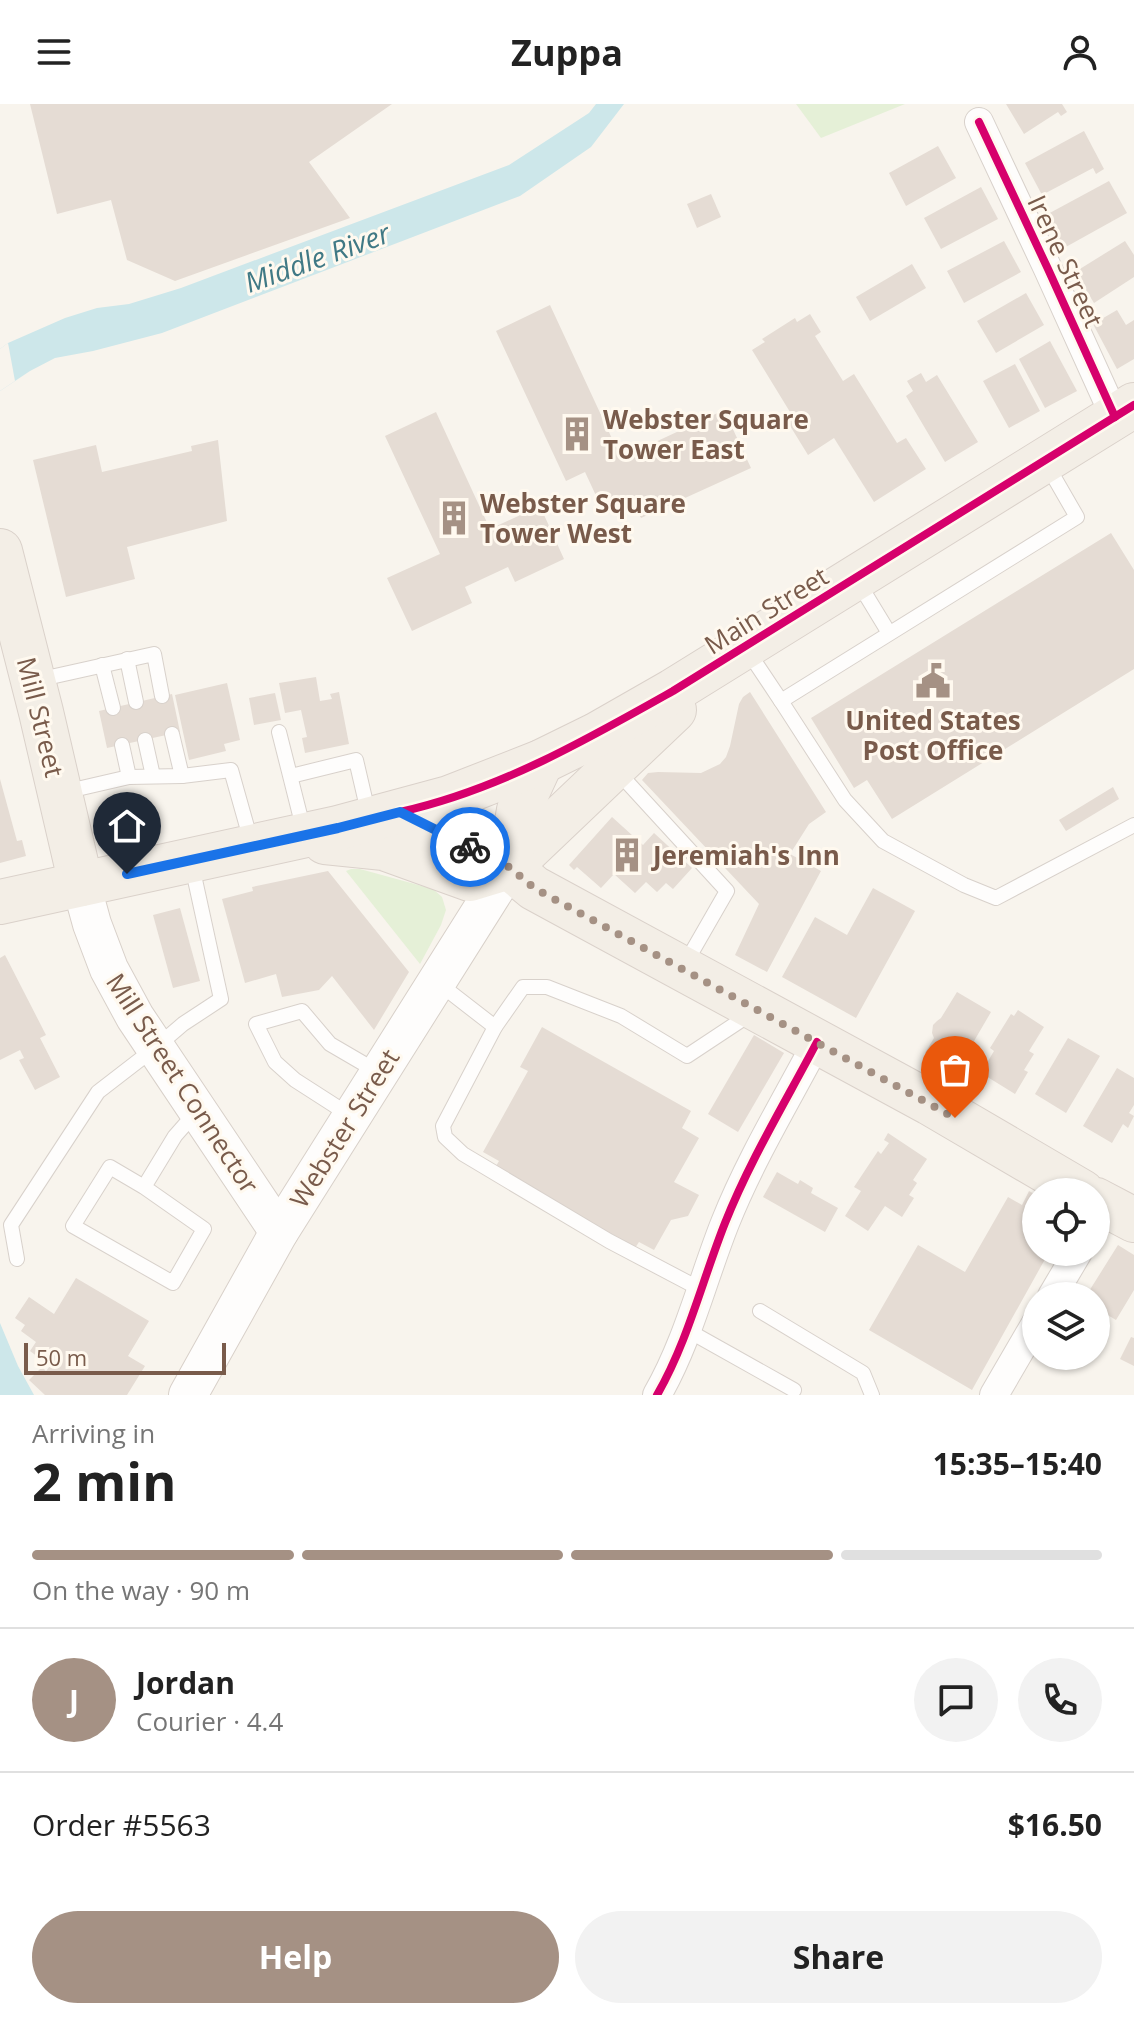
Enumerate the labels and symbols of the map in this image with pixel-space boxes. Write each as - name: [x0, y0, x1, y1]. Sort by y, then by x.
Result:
- street label: Irene Street: [1020, 189, 1112, 333]
- water label: Middle River: [239, 213, 396, 301]
- place label: Webster Square Tower East: [603, 401, 809, 467]
- building icon: Webster Square Tower East: [558, 415, 596, 453]
- place label: Webster Square Tower West: [480, 485, 686, 551]
- building icon: Webster Square Tower West: [435, 499, 473, 537]
- street label: Main Street: [697, 558, 835, 662]
- street label: Mill Street: [9, 653, 73, 781]
- public building icon: United States Post Office: [914, 662, 952, 700]
- place label: United States Post Office: [845, 702, 1021, 768]
- pin: [93, 792, 161, 874]
- courier: [430, 807, 510, 887]
- building icon: Jeremiah's Inn: [608, 836, 646, 874]
- place label: Jeremiah's Inn: [651, 837, 840, 873]
- street label: Mill Street Connector: [98, 966, 268, 1200]
- pin: [921, 1036, 989, 1118]
- street label: Webster Street: [281, 1042, 407, 1214]
- scale bar: [24, 1339, 226, 1375]

